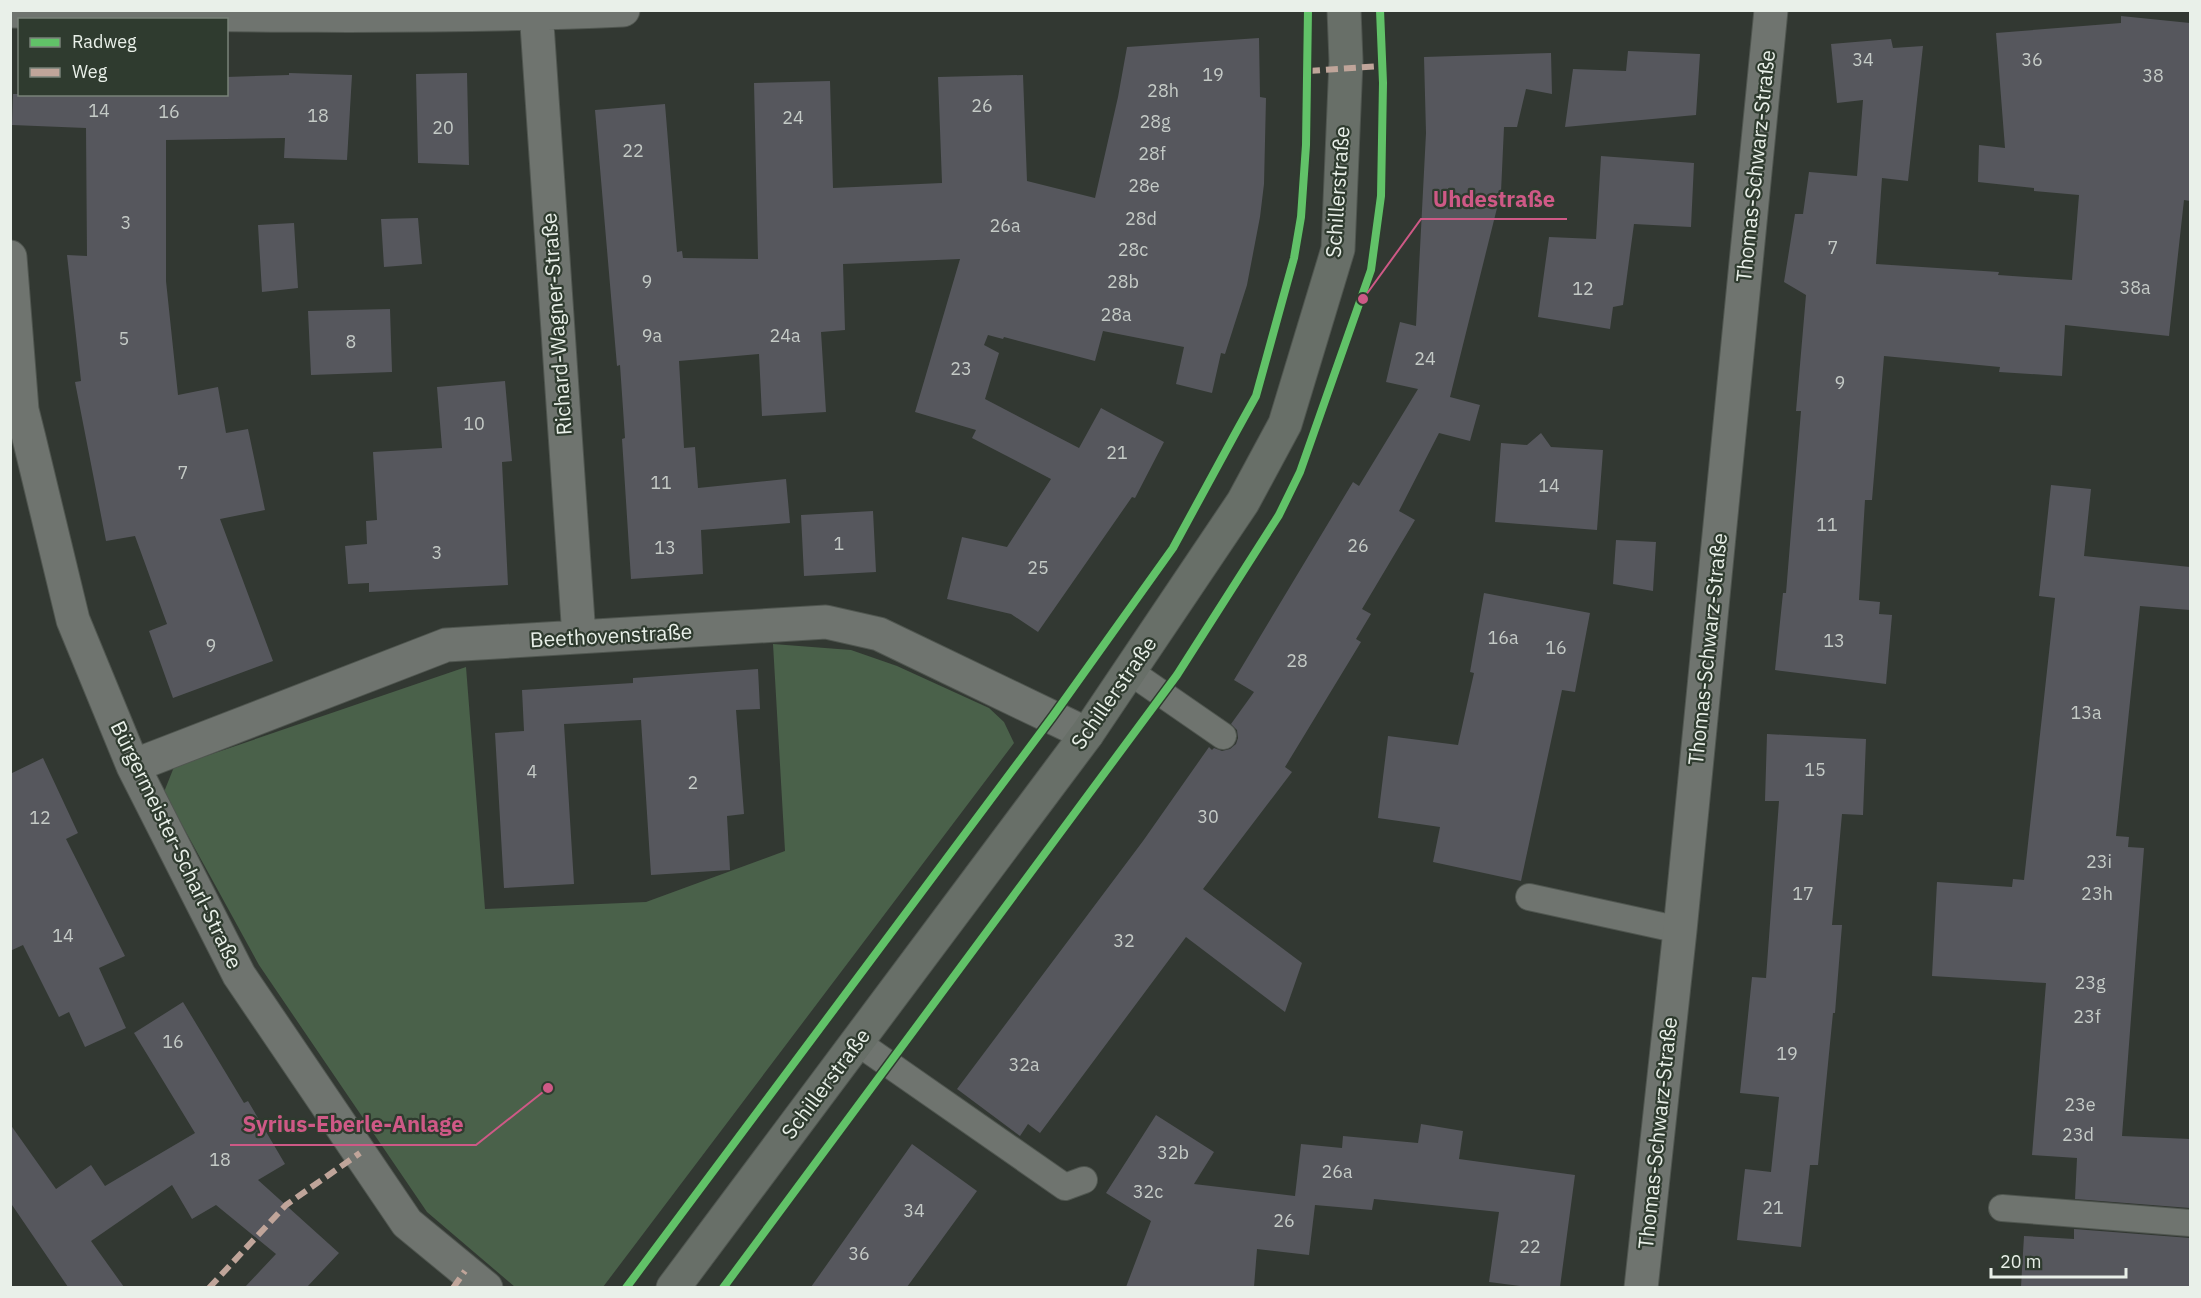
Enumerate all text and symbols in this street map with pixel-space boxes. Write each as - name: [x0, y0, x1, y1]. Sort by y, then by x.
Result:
- legend: [18, 18, 228, 96]
- text: Radweg: [72, 30, 137, 53]
- street label: Thomas-Schwarz-Straße: [1729, 48, 1781, 283]
- house number: 34: [1852, 48, 1874, 71]
- house number: 36: [2021, 48, 2043, 71]
- text: Weg: [72, 60, 108, 83]
- house number: 19: [1202, 63, 1224, 86]
- house number: 38: [2142, 64, 2164, 87]
- house number: 28h: [1147, 79, 1179, 102]
- house number: 26: [971, 94, 993, 117]
- house number: 14: [88, 99, 110, 122]
- house number: 16: [158, 100, 180, 123]
- house number: 18: [307, 104, 329, 127]
- house number: 24: [782, 106, 804, 129]
- house number: 28g: [1139, 110, 1171, 133]
- house number: 20: [432, 116, 454, 139]
- street label: Schillerstraße: [1318, 125, 1356, 259]
- house number: 22: [622, 139, 644, 162]
- house number: 28f: [1138, 142, 1166, 165]
- house number: 28e: [1128, 174, 1160, 197]
- callout: Uhdestraße: [1421, 179, 1567, 219]
- text: Uhdestraße: [1433, 184, 1555, 213]
- house number: 28d: [1125, 207, 1157, 230]
- house number: 3: [121, 211, 131, 234]
- street label: Richard-Wagner-Straße: [534, 212, 578, 436]
- house number: 26a: [989, 214, 1021, 237]
- house number: 7: [1828, 236, 1838, 259]
- house number: 28c: [1118, 238, 1148, 261]
- house number: 9: [642, 270, 652, 293]
- house number: 28b: [1107, 270, 1139, 293]
- house number: 38a: [2119, 276, 2151, 299]
- house number: 12: [1572, 277, 1594, 300]
- house number: 28a: [1100, 303, 1132, 326]
- house number: 9a: [642, 324, 663, 347]
- house number: 24a: [769, 324, 801, 347]
- house number: 5: [119, 327, 129, 350]
- house number: 8: [346, 330, 356, 353]
- house number: 24: [1414, 347, 1436, 370]
- house number: 23: [950, 357, 972, 380]
- house number: 9: [1835, 371, 1845, 394]
- house number: 10: [463, 412, 485, 435]
- house number: 21: [1106, 441, 1128, 464]
- house number: 7: [178, 461, 188, 484]
- house number: 11: [650, 471, 672, 494]
- house number: 14: [1538, 474, 1560, 497]
- house number: 11: [1816, 513, 1838, 536]
- street label: Thomas-Schwarz-Straße: [1681, 531, 1733, 766]
- house number: 1: [834, 532, 844, 555]
- house number: 26: [1347, 534, 1369, 557]
- house number: 13: [654, 536, 676, 559]
- house number: 3: [432, 541, 442, 564]
- house number: 25: [1027, 556, 1049, 579]
- street label: Beethovenstraße: [529, 617, 693, 653]
- house number: 16a: [1487, 626, 1519, 649]
- house number: 13: [1823, 629, 1845, 652]
- street label: Schillerstraße: [1064, 630, 1162, 754]
- house number: 9: [206, 634, 216, 657]
- house number: 16: [1545, 636, 1567, 659]
- house number: 28: [1286, 649, 1308, 672]
- house number: 13a: [2070, 701, 2102, 724]
- street label: Bürgermeister-Scharl-Straße: [105, 716, 249, 973]
- house number: 15: [1804, 758, 1826, 781]
- house number: 4: [527, 760, 538, 783]
- house number: 2: [688, 771, 698, 794]
- house number: 30: [1197, 805, 1219, 828]
- house number: 12: [29, 806, 51, 829]
- house number: 23i: [2086, 850, 2112, 873]
- house number: 17: [1792, 882, 1814, 905]
- house number: 23h: [2081, 882, 2113, 905]
- house number: 14: [52, 924, 74, 947]
- house number: 32: [1113, 929, 1135, 952]
- house number: 23g: [2074, 971, 2106, 994]
- house number: 23f: [2073, 1005, 2101, 1028]
- street label: Thomas-Schwarz-Straße: [1631, 1015, 1683, 1250]
- street label: Schillerstraße: [774, 1022, 876, 1144]
- house number: 16: [162, 1030, 184, 1053]
- house number: 19: [1776, 1042, 1798, 1065]
- house number: 32a: [1008, 1053, 1040, 1076]
- house number: 23e: [2064, 1093, 2096, 1116]
- callout: Syrius-Eberle-Anlage: [230, 1105, 476, 1145]
- text: Syrius-Eberle-Anlage: [242, 1109, 464, 1138]
- house number: 23d: [2062, 1123, 2094, 1146]
- house number: 32b: [1157, 1141, 1189, 1164]
- house number: 18: [209, 1148, 231, 1171]
- house number: 26a: [1321, 1160, 1353, 1183]
- house number: 32c: [1133, 1180, 1163, 1203]
- house number: 21: [1762, 1196, 1784, 1219]
- house number: 34: [903, 1199, 925, 1222]
- house number: 26: [1273, 1209, 1295, 1232]
- house number: 22: [1519, 1235, 1541, 1258]
- scale bar: [1991, 1241, 2126, 1279]
- house number: 36: [848, 1242, 870, 1265]
- text: 20 m: [2000, 1250, 2042, 1273]

